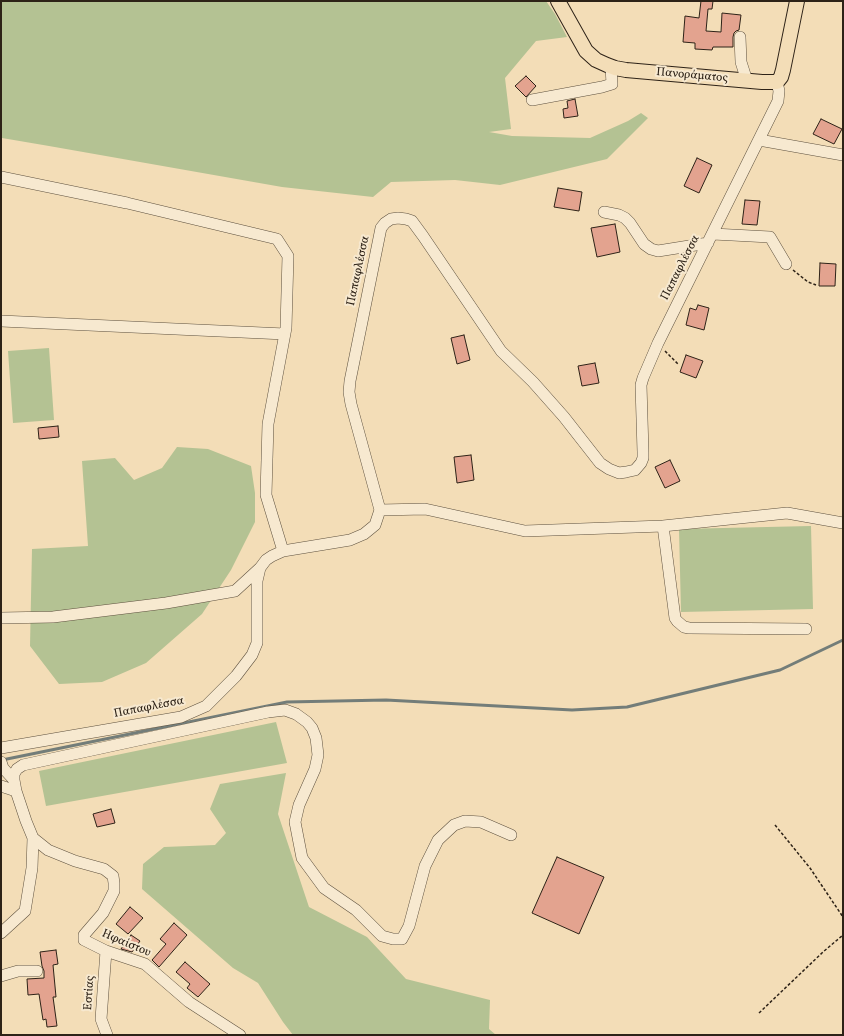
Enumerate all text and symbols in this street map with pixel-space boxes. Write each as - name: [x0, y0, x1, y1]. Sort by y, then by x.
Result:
- street label: Πανοράματος: [656, 66, 728, 86]
- street label: Παπαφλέσσα: [658, 233, 704, 303]
- street label: Παπαφλέσσα: [345, 235, 373, 307]
- street label: Παπαφλέσσα: [113, 694, 185, 722]
- street label: Ηφαίστου: [99, 927, 153, 961]
- street label: Εστίας: [82, 975, 98, 1011]

